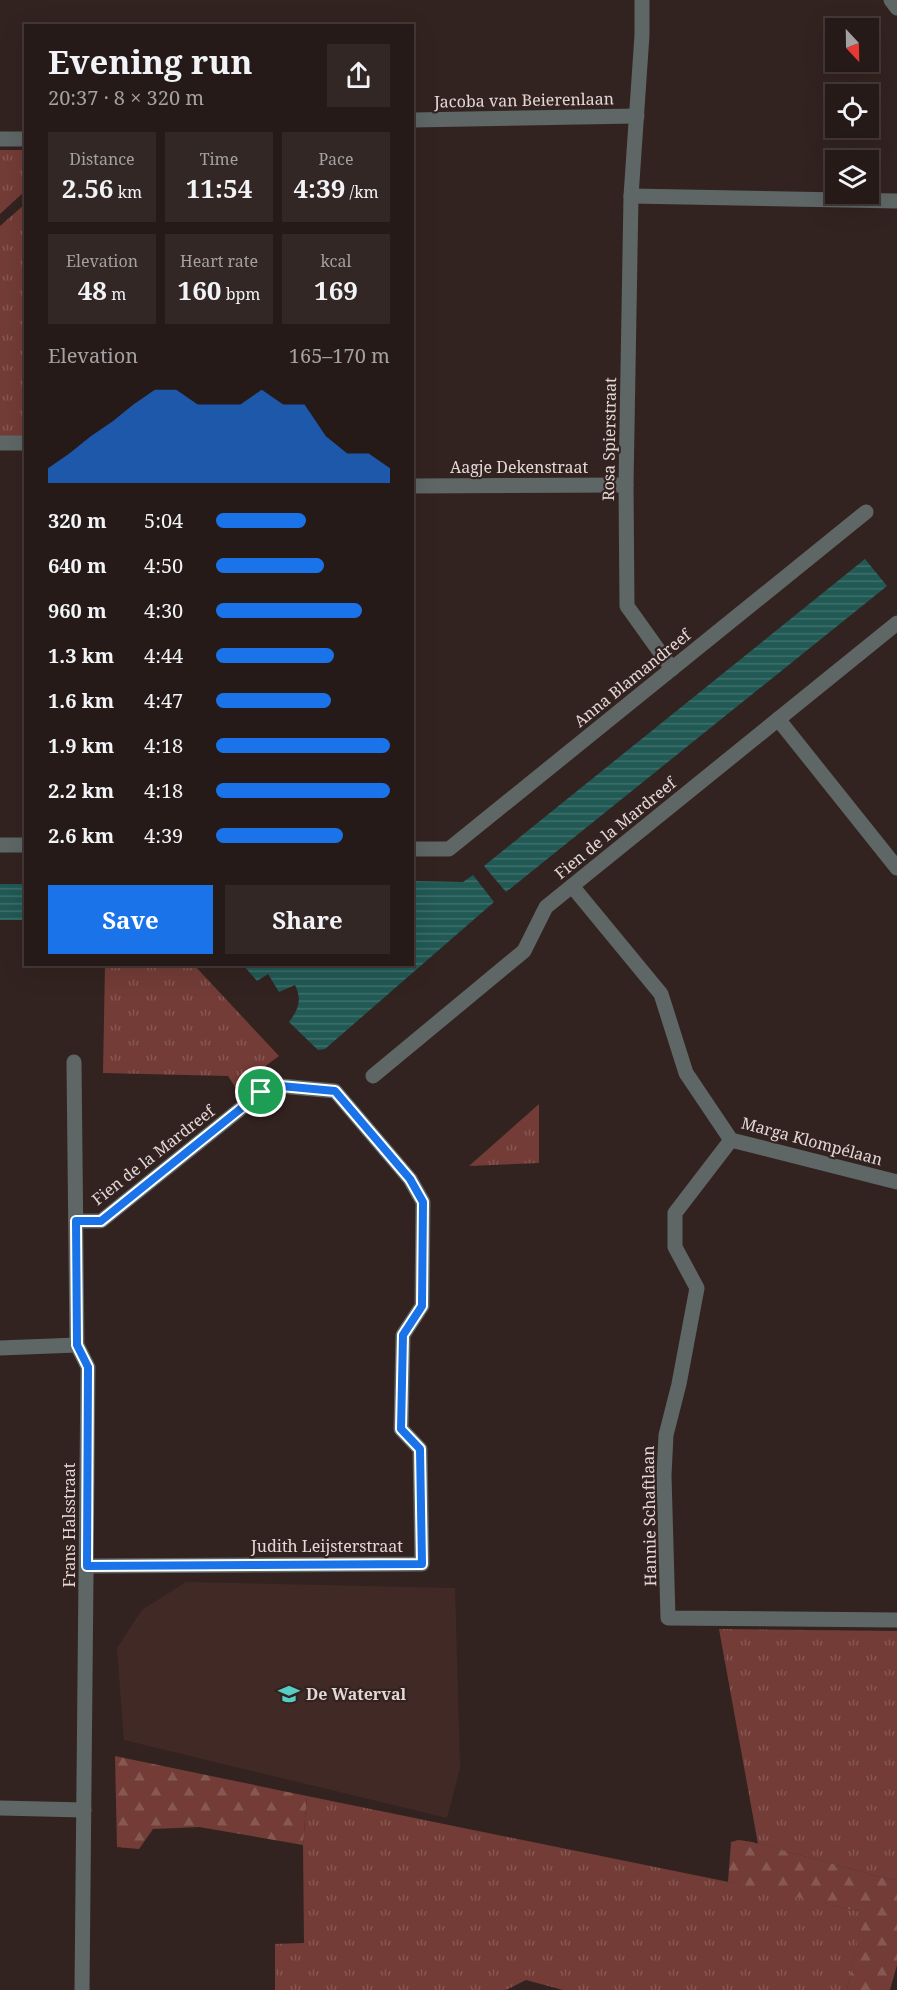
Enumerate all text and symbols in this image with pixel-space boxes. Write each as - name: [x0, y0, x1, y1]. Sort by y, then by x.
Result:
- north arrow: [825, 18, 879, 72]
- map controls: [825, 18, 879, 204]
- text: Evening run: [48, 39, 252, 84]
- button: share: [327, 44, 390, 107]
- text: 20:37 · 8 × 320 m: [48, 84, 204, 111]
- button: locate: [825, 84, 879, 138]
- street label: Jacoba van Beierenlaan: [433, 87, 614, 113]
- text: Distance: [69, 148, 135, 170]
- text: Time: [200, 148, 238, 170]
- text: Pace: [318, 148, 354, 170]
- button: layers: [825, 150, 879, 204]
- text: 2.56: [62, 170, 114, 206]
- text: 11:54: [186, 170, 252, 206]
- text: 4:39: [293, 170, 345, 206]
- text: km: [114, 181, 142, 203]
- text: /km: [345, 181, 379, 203]
- text: Elevation: [66, 250, 138, 272]
- text: Heart rate: [180, 250, 258, 272]
- text: kcal: [321, 250, 351, 272]
- text: 48: [78, 272, 107, 308]
- text: 160: [177, 272, 222, 308]
- text: 169: [314, 272, 358, 308]
- text: m: [107, 283, 126, 305]
- text: bpm: [222, 283, 261, 305]
- text: Elevation: [48, 342, 138, 369]
- text: 165–170 m: [289, 342, 390, 369]
- street label: Rosa Spierstraat: [597, 377, 621, 501]
- street label: Aagje Dekenstraat: [450, 456, 588, 478]
- text: 320 m: [48, 507, 107, 534]
- text: 5:04: [144, 507, 183, 534]
- text: 640 m: [48, 552, 107, 579]
- text: 4:50: [144, 552, 183, 579]
- text: 960 m: [48, 597, 107, 624]
- text: 4:30: [144, 597, 183, 624]
- street label: Anna Blamandreef: [569, 623, 697, 732]
- text: 1.3 km: [48, 642, 114, 669]
- text: 4:44: [144, 642, 183, 669]
- text: 1.6 km: [48, 687, 114, 714]
- text: 4:47: [144, 687, 183, 714]
- text: 1.9 km: [48, 732, 114, 759]
- text: 4:18: [144, 732, 183, 759]
- street label: Fien de la Mardreef: [550, 771, 682, 884]
- text: 2.2 km: [48, 777, 114, 804]
- text: 4:18: [144, 777, 183, 804]
- text: 2.6 km: [48, 822, 114, 849]
- text: 4:39: [144, 822, 183, 849]
- button: Save: [48, 885, 213, 954]
- button: Share: [225, 885, 390, 954]
- pin: [235, 1066, 286, 1117]
- icon: arrive: [244, 1075, 277, 1108]
- street label: Fien de la Mardreef: [87, 1099, 221, 1210]
- street label: Marga Klompélaan: [739, 1112, 885, 1170]
- street label: Hannie Schaftlaan: [637, 1445, 661, 1587]
- street label: Frans Halsstraat: [58, 1462, 80, 1587]
- street label: Judith Leijsterstraat: [250, 1535, 403, 1557]
- school or university icon: De Waterval: [277, 1682, 301, 1706]
- place label: De Waterval: [306, 1683, 407, 1705]

